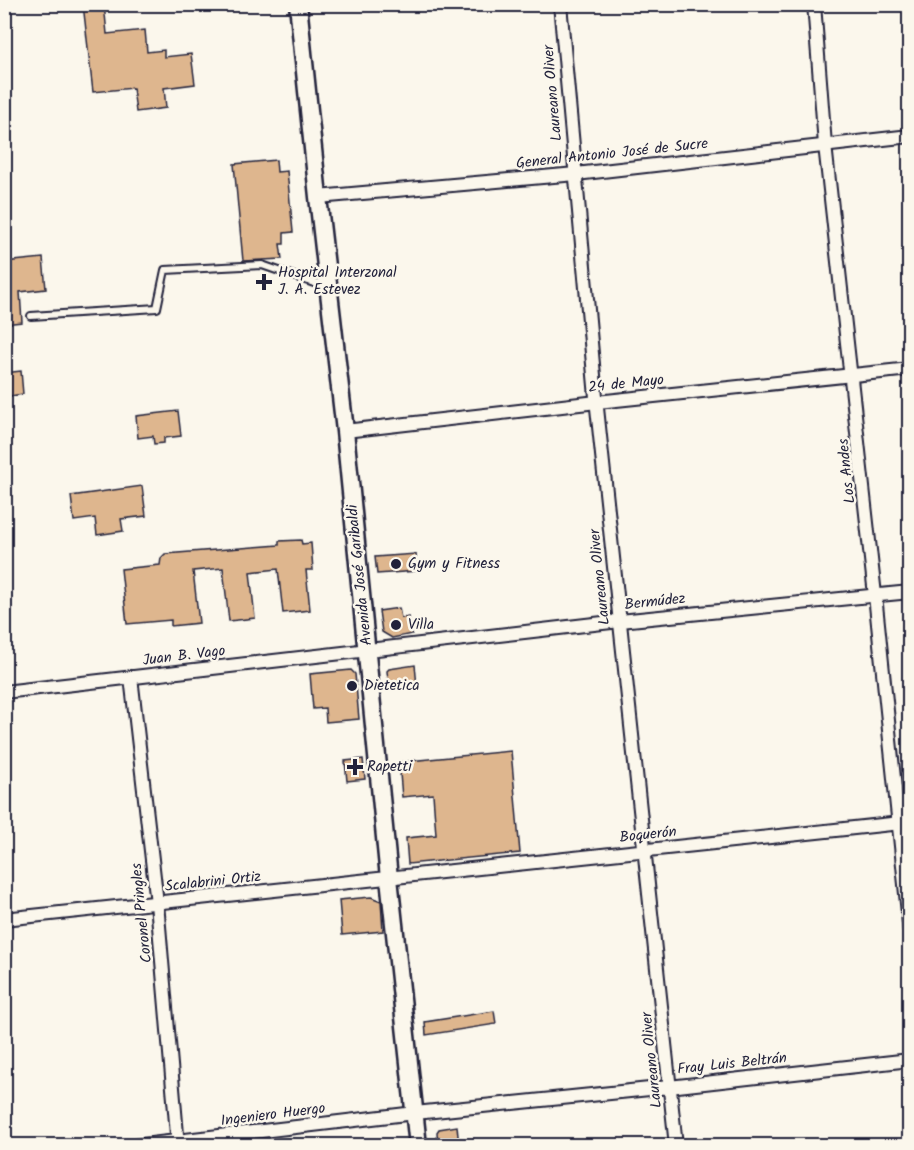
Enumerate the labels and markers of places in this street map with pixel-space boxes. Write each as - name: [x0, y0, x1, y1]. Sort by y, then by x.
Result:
- place label: Hospital Interzonal J. A. Estevez: [278, 261, 397, 302]
- marker: Hospital Interzonal J. A. Estevez: [255, 273, 273, 291]
- place label: Gym y Fitness: [408, 552, 501, 576]
- marker: Gym y Fitness: [389, 557, 403, 571]
- place label: Villa: [408, 613, 434, 637]
- marker: Villa: [389, 618, 403, 632]
- place label: Dietetica: [364, 674, 420, 698]
- marker: Dietetica: [345, 679, 359, 693]
- place label: Rapetti: [367, 755, 413, 779]
- marker: Rapetti: [348, 760, 362, 774]

